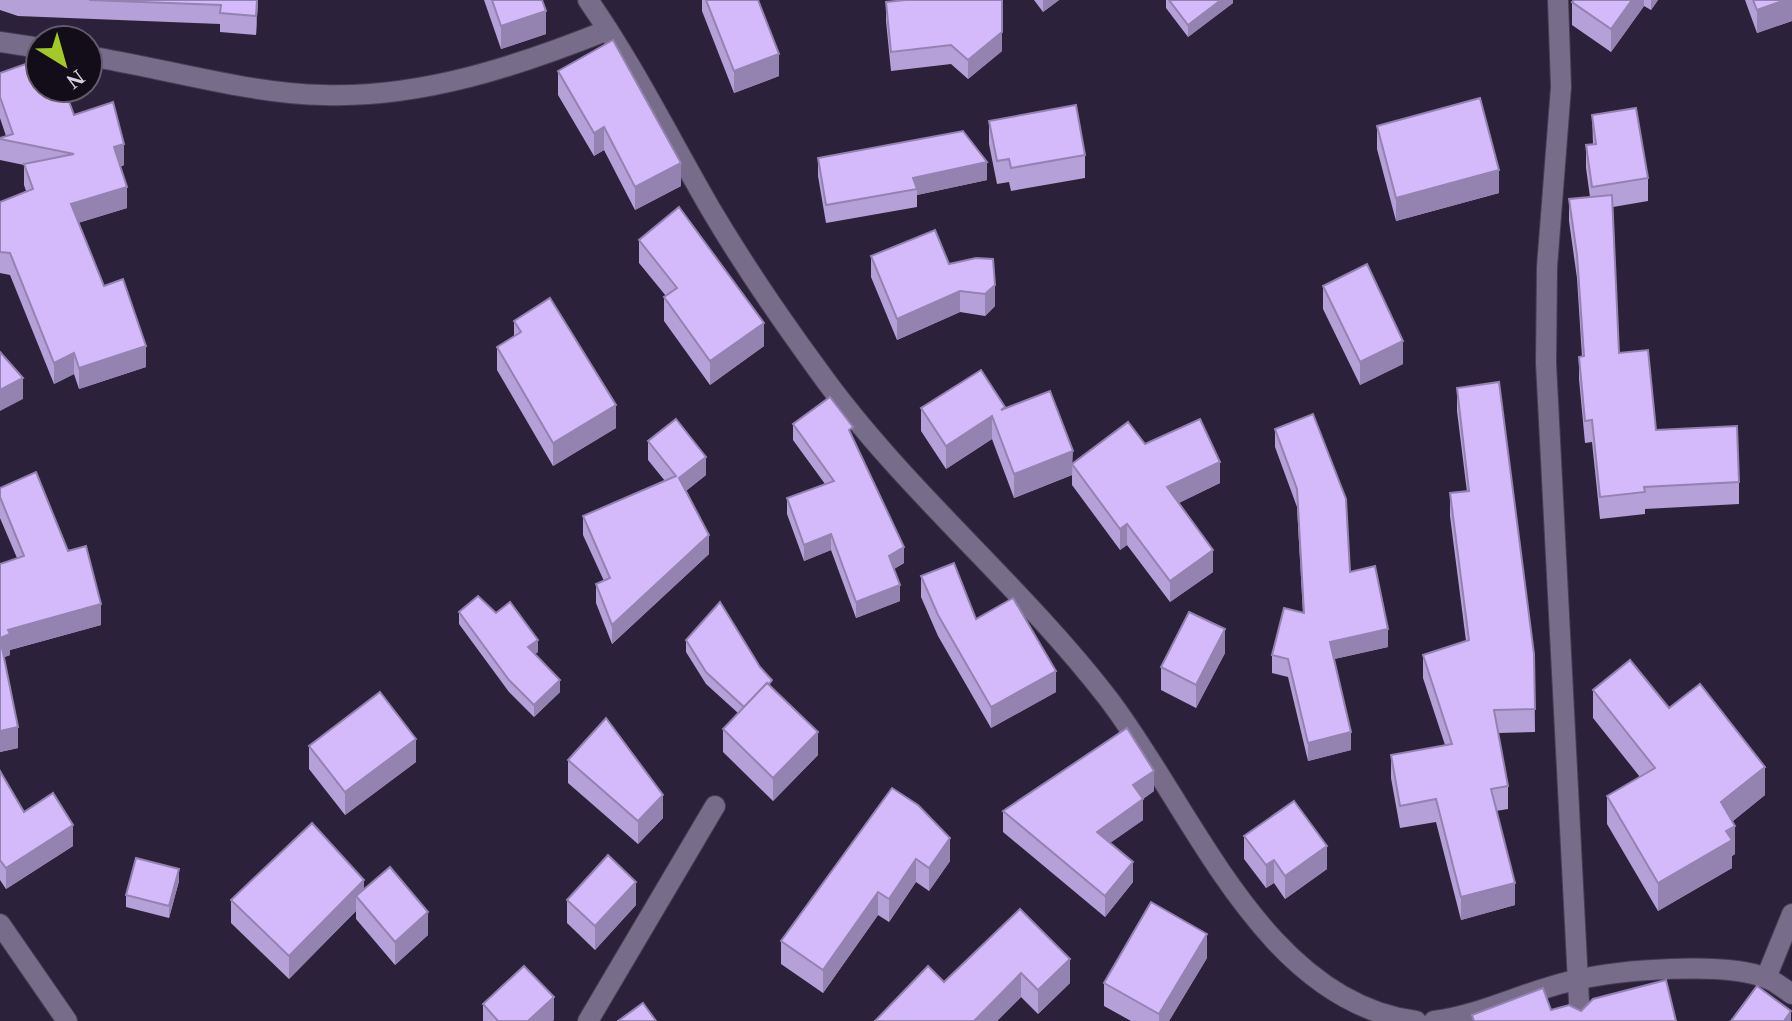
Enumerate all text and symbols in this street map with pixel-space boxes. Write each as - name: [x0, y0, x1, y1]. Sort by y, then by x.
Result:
- north arrow: [24, 24, 104, 104]
- text: N: [62, 65, 90, 94]

